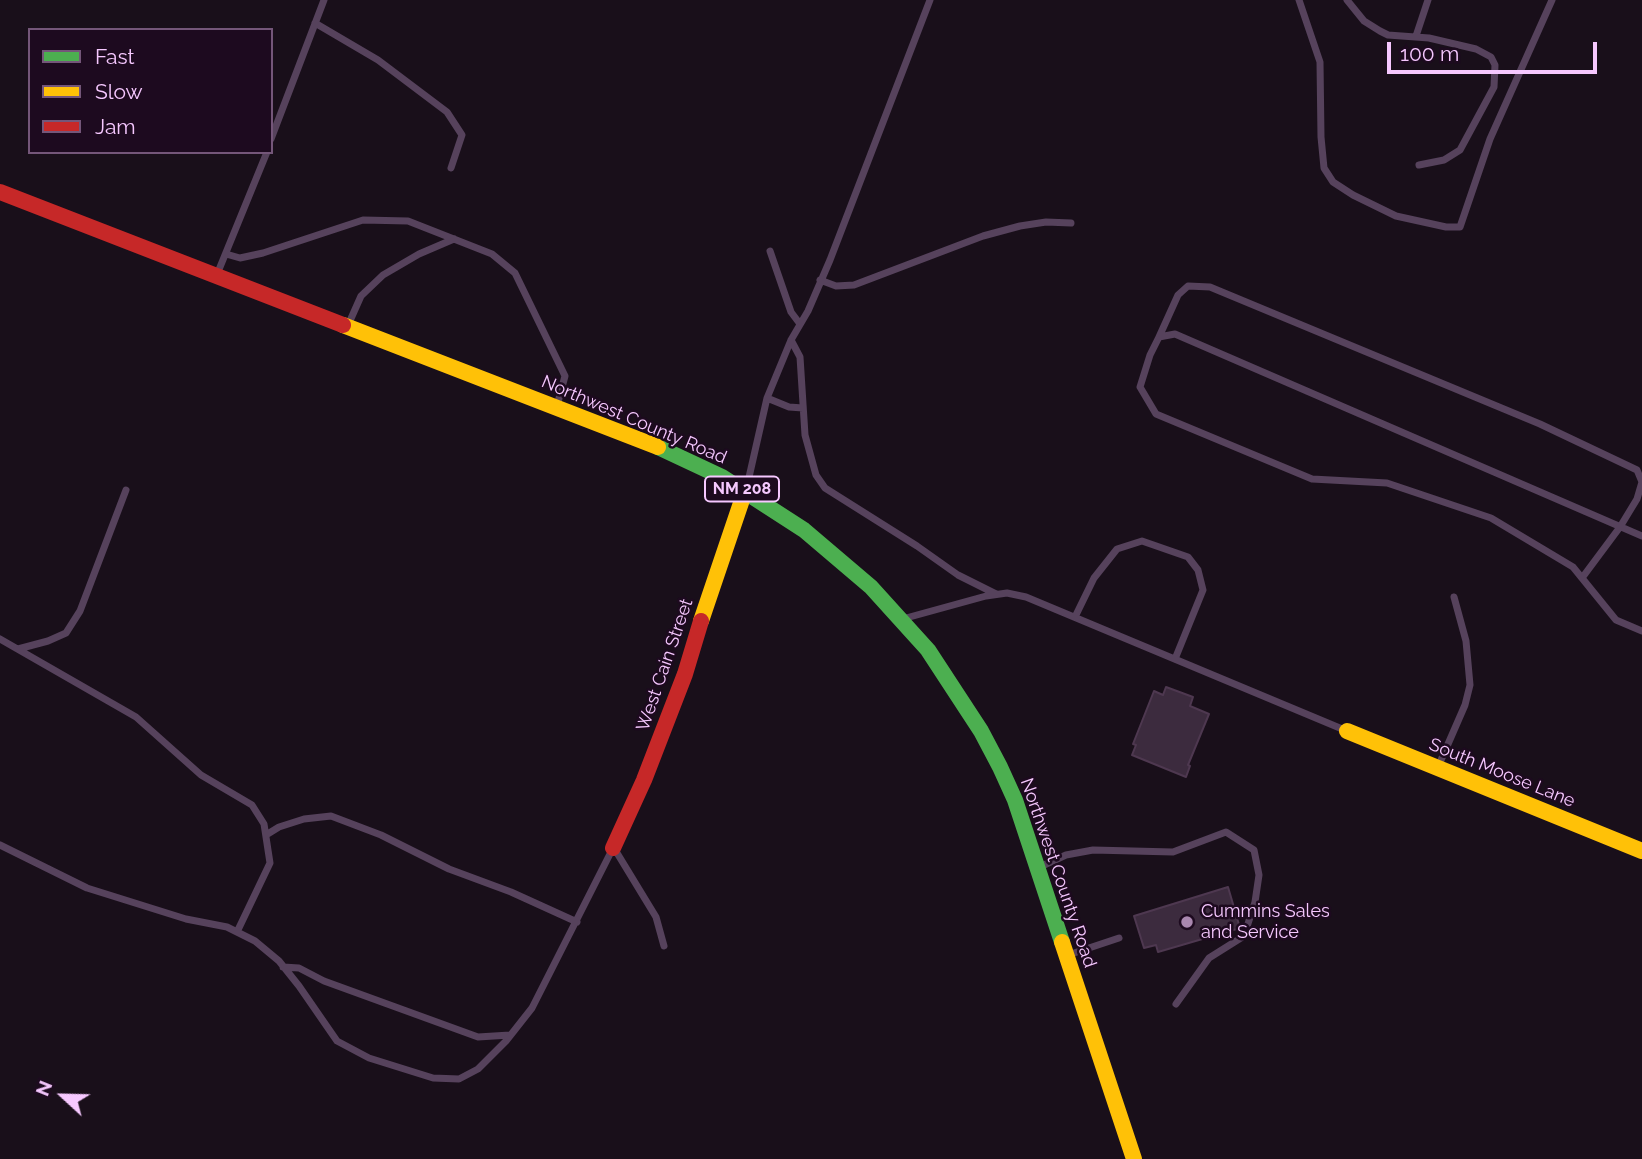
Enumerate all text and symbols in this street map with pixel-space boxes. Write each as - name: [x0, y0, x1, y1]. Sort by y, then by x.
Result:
- legend: [28, 28, 273, 154]
- scale bar: [1390, 28, 1600, 72]
- text: 100 m: [1400, 41, 1459, 66]
- text: Fast: [95, 44, 135, 69]
- text: Slow: [95, 79, 143, 104]
- text: Jam: [95, 114, 136, 139]
- street label: Northwest County Road: [538, 371, 730, 469]
- road number: NM 208: [705, 476, 779, 502]
- street label: West Cain Street: [632, 596, 698, 734]
- street label: South Moose Lane: [1426, 734, 1578, 812]
- street label: Northwest County Road: [1015, 775, 1101, 971]
- place label: Cummins Sales and Service: [1201, 901, 1330, 944]
- marker: Cummins Sales and Service: [1179, 914, 1195, 930]
- north arrow: [28, 1061, 98, 1131]
- text: N: [31, 1077, 56, 1099]

